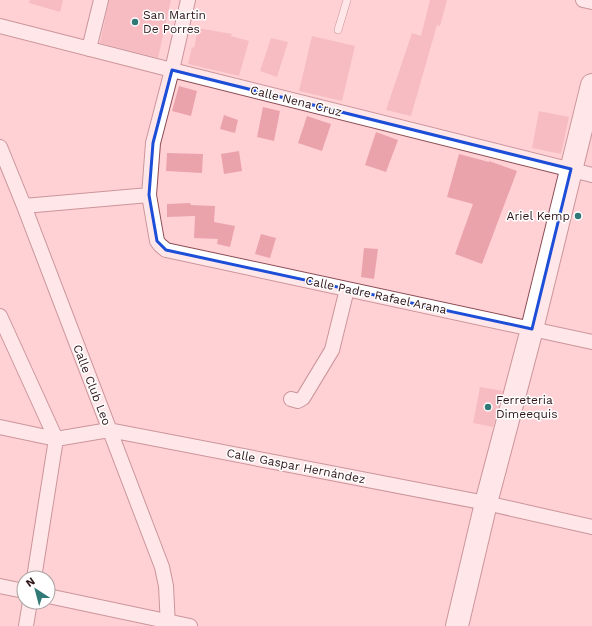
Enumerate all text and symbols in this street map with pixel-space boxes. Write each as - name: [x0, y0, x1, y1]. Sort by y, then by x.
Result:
- place label: San Martin De Porres: [143, 8, 206, 36]
- marker: San Martin De Porres: [130, 17, 140, 27]
- street label: Calle Nena Cruz: [249, 83, 343, 119]
- place label: Ariel Kemp: [506, 209, 570, 223]
- marker: Ariel Kemp: [573, 211, 583, 221]
- street label: Calle Padre Rafael Arana: [304, 273, 448, 317]
- street label: Calle Club Leo: [70, 343, 114, 427]
- place label: Ferreteria Dimeequis: [496, 393, 558, 421]
- marker: Ferreteria Dimeequis: [483, 402, 493, 412]
- street label: Calle Gaspar Hernández: [225, 446, 367, 486]
- north arrow: [16, 570, 56, 610]
- text: N: [23, 575, 38, 590]

